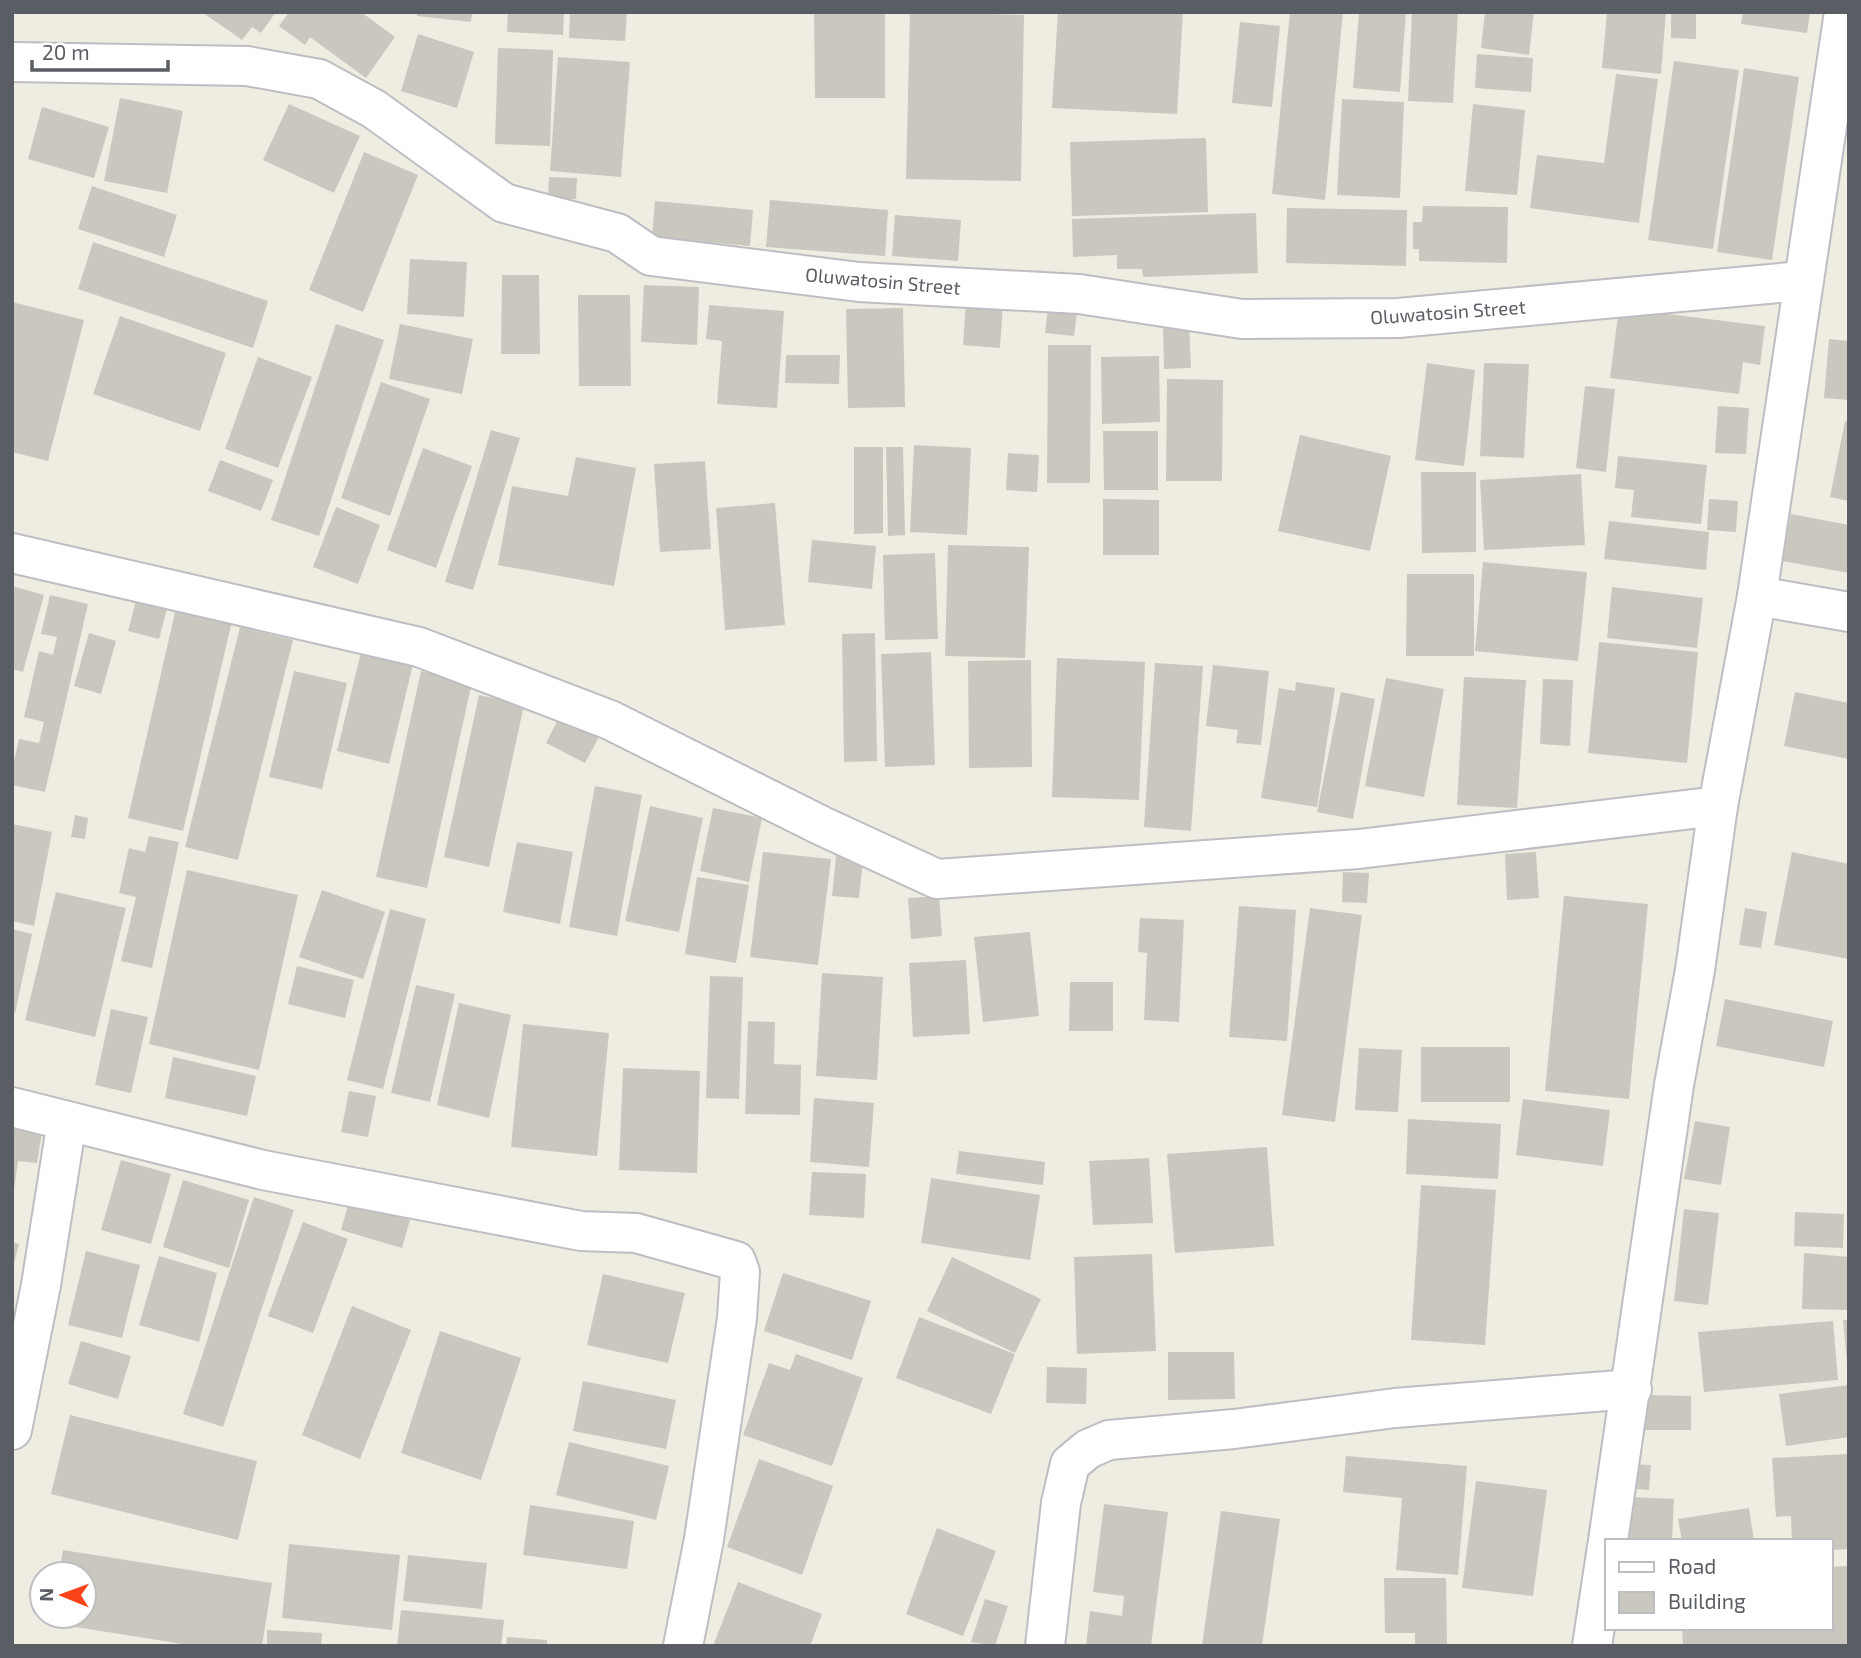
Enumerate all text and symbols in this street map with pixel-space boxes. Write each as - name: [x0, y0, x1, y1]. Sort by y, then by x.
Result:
- scale bar: [32, 28, 168, 72]
- text: 20 m: [42, 39, 90, 64]
- street label: Oluwatosin Street: [805, 262, 962, 299]
- street label: Oluwatosin Street: [1370, 295, 1526, 328]
- legend: [1605, 1539, 1833, 1630]
- text: Road: [1668, 1553, 1716, 1578]
- north arrow: [28, 1560, 98, 1630]
- text: N: [34, 1588, 57, 1602]
- text: Building: [1668, 1588, 1746, 1613]

